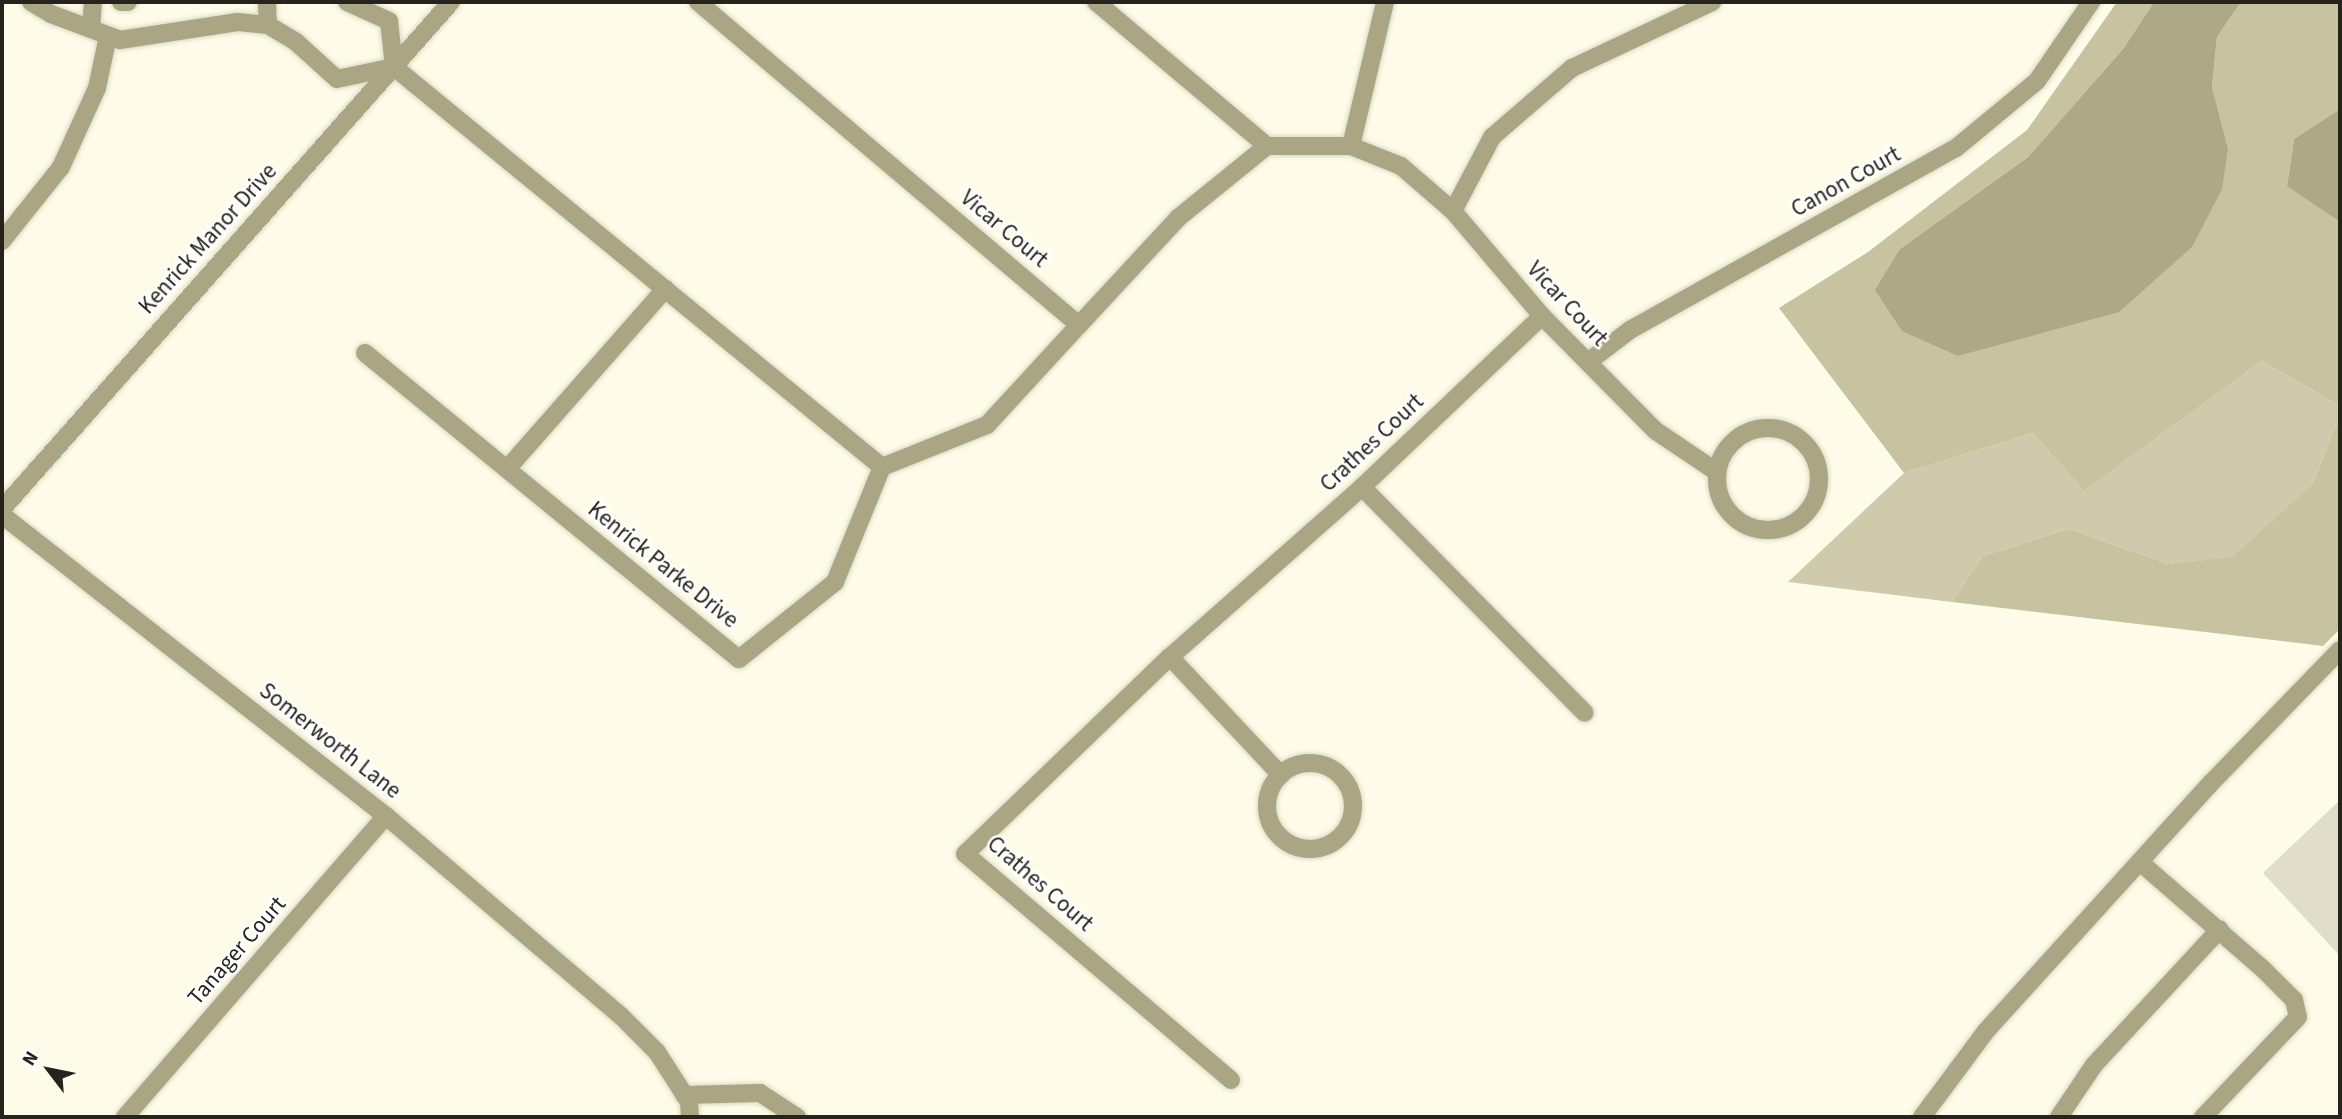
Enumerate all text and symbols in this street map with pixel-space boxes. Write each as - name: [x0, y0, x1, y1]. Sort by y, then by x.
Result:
- street label: Canon Court: [1786, 141, 1906, 223]
- street label: Kenrick Manor Drive: [133, 158, 283, 320]
- street label: Vicar Court: [955, 184, 1053, 274]
- street label: Vicar Court: [1521, 256, 1613, 352]
- street label: Crathes Court: [1314, 388, 1430, 498]
- street label: Kenrick Parke Drive: [582, 496, 744, 634]
- street label: Somerworth Lane: [254, 677, 406, 805]
- street label: Crathes Court: [981, 830, 1099, 938]
- street label: Tanager Court: [182, 891, 292, 1011]
- north arrow: [14, 1035, 84, 1105]
- text: N: [16, 1046, 46, 1071]

